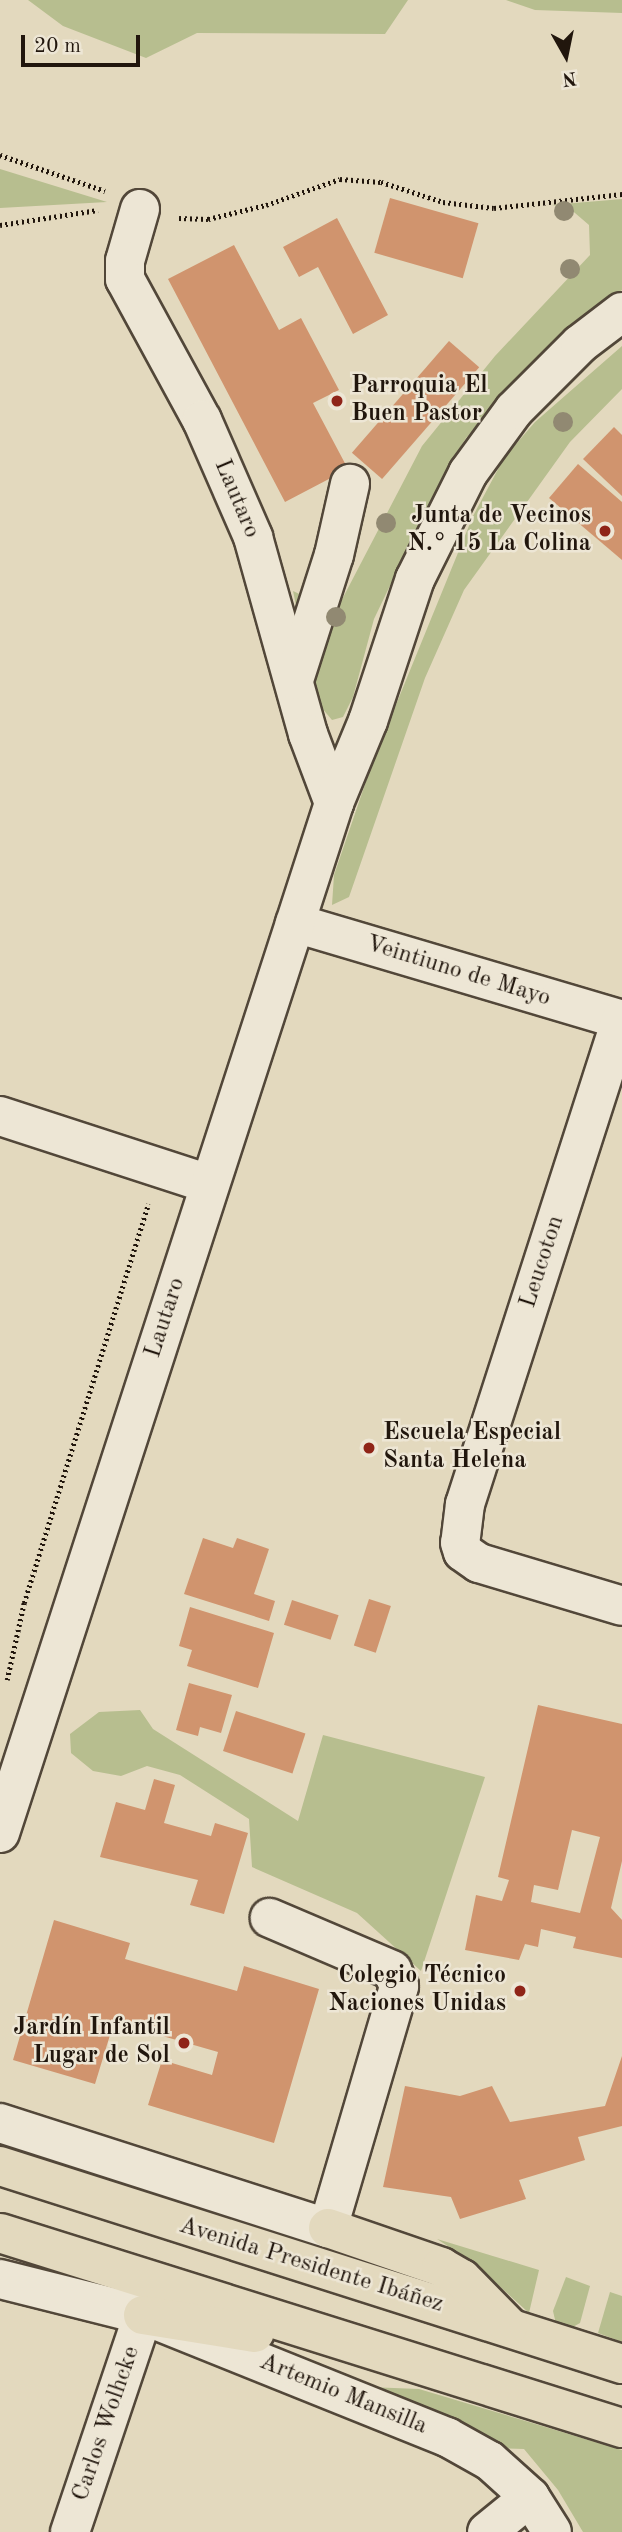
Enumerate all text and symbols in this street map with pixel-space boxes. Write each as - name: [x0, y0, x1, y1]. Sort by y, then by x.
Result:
- scale bar: [24, 21, 144, 65]
- north arrow: [531, 21, 601, 91]
- text: 20 m: [34, 36, 81, 57]
- text: N: [561, 67, 578, 88]
- place label: Parroquia El Buen Pastor: [351, 373, 488, 429]
- marker: Parroquia El Buen Pastor: [329, 393, 345, 409]
- street label: Lautaro: [207, 455, 265, 543]
- place label: Junta de Vecinos N.° 15 La Colina: [408, 503, 591, 559]
- marker: Junta de Vecinos N.° 15 La Colina: [597, 523, 613, 539]
- street label: Veintiuno de Mayo: [362, 930, 554, 1014]
- street label: Leucoton: [515, 1212, 571, 1312]
- street label: Lautaro: [140, 1274, 192, 1362]
- place label: Escuela Especial Santa Helena: [383, 1420, 561, 1476]
- marker: Escuela Especial Santa Helena: [361, 1440, 377, 1456]
- place label: Colegio Técnico Naciones Unidas: [328, 1963, 506, 2019]
- marker: Colegio Técnico Naciones Unidas: [512, 1983, 528, 1999]
- place label: Jardín Infantil Lugar de Sol: [13, 2015, 170, 2071]
- marker: Jardín Infantil Lugar de Sol: [176, 2035, 192, 2051]
- street label: Avenida Presidente Ibáñez: [175, 2212, 447, 2320]
- street label: Carlos Wolhcke: [67, 2343, 147, 2505]
- street label: Artemio Mansilla: [255, 2348, 431, 2442]

